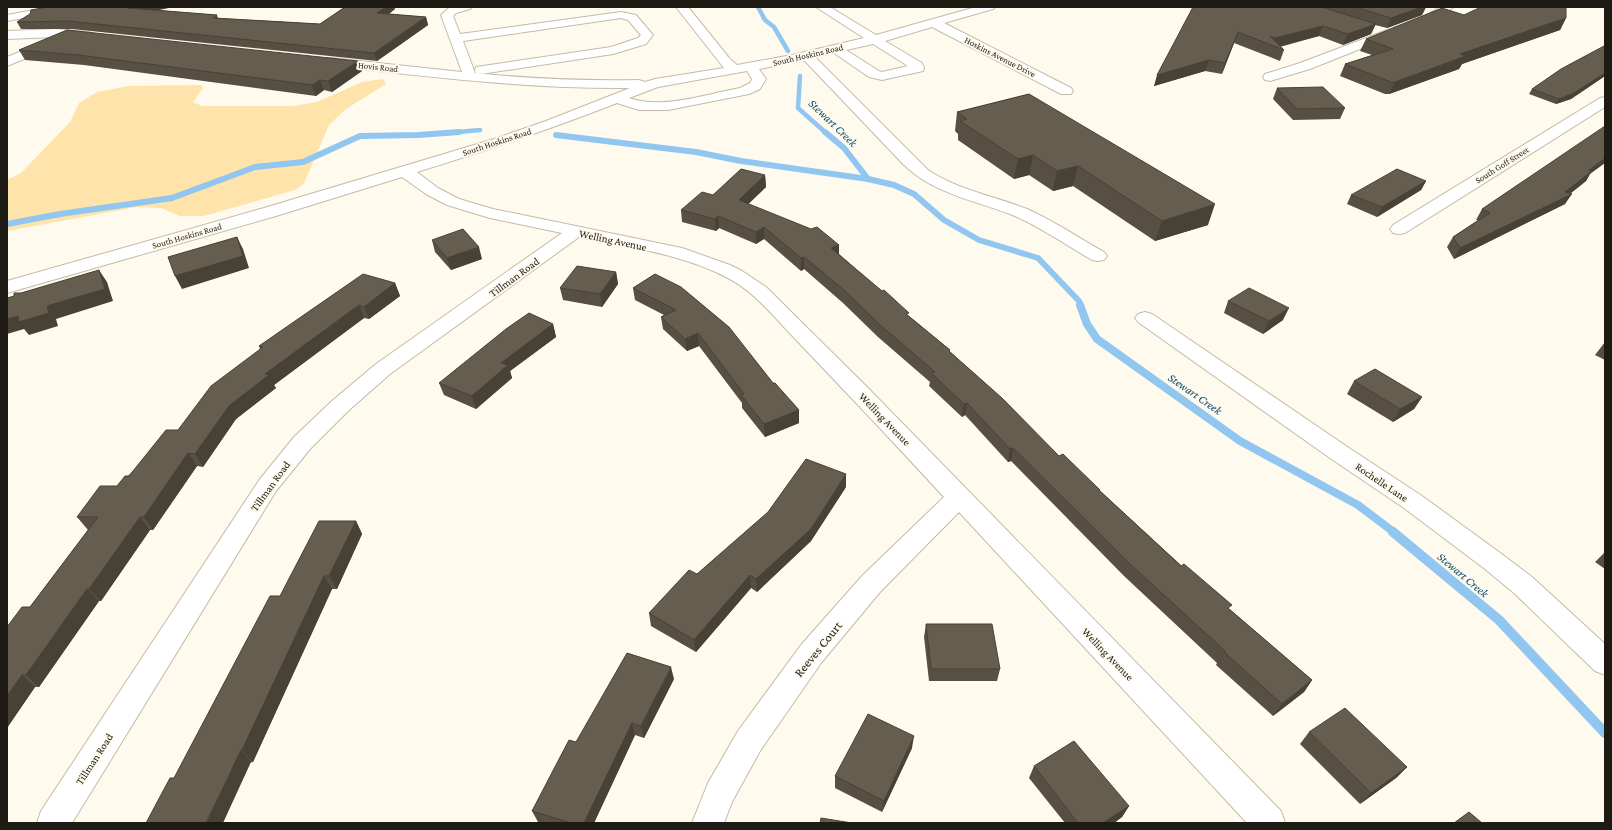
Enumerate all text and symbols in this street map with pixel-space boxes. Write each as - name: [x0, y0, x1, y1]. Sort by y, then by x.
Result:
- street label: Hoskins Avenue Drive: [963, 35, 1037, 79]
- street label: South Hoskins Road: [772, 42, 844, 68]
- street label: Hovis Road: [357, 60, 399, 74]
- water label: Stewart Creek: [806, 96, 861, 150]
- street label: South Hoskins Road: [461, 126, 533, 158]
- street label: South Goff Street: [1473, 144, 1531, 185]
- street label: South Hoskins Road: [151, 221, 223, 251]
- street label: Welling Avenue: [578, 227, 648, 254]
- street label: Tillman Road: [487, 255, 541, 299]
- water label: Stewart Creek: [1165, 370, 1225, 418]
- street label: Welling Avenue: [856, 390, 913, 449]
- street label: Tillman Road: [248, 459, 292, 513]
- street label: Rochelle Lane: [1353, 460, 1411, 504]
- water label: Stewart Creek: [1435, 550, 1492, 601]
- street label: Reeves Court: [791, 618, 845, 680]
- street label: Welling Avenue: [1079, 625, 1136, 684]
- street label: Tillman Road: [73, 731, 115, 787]

